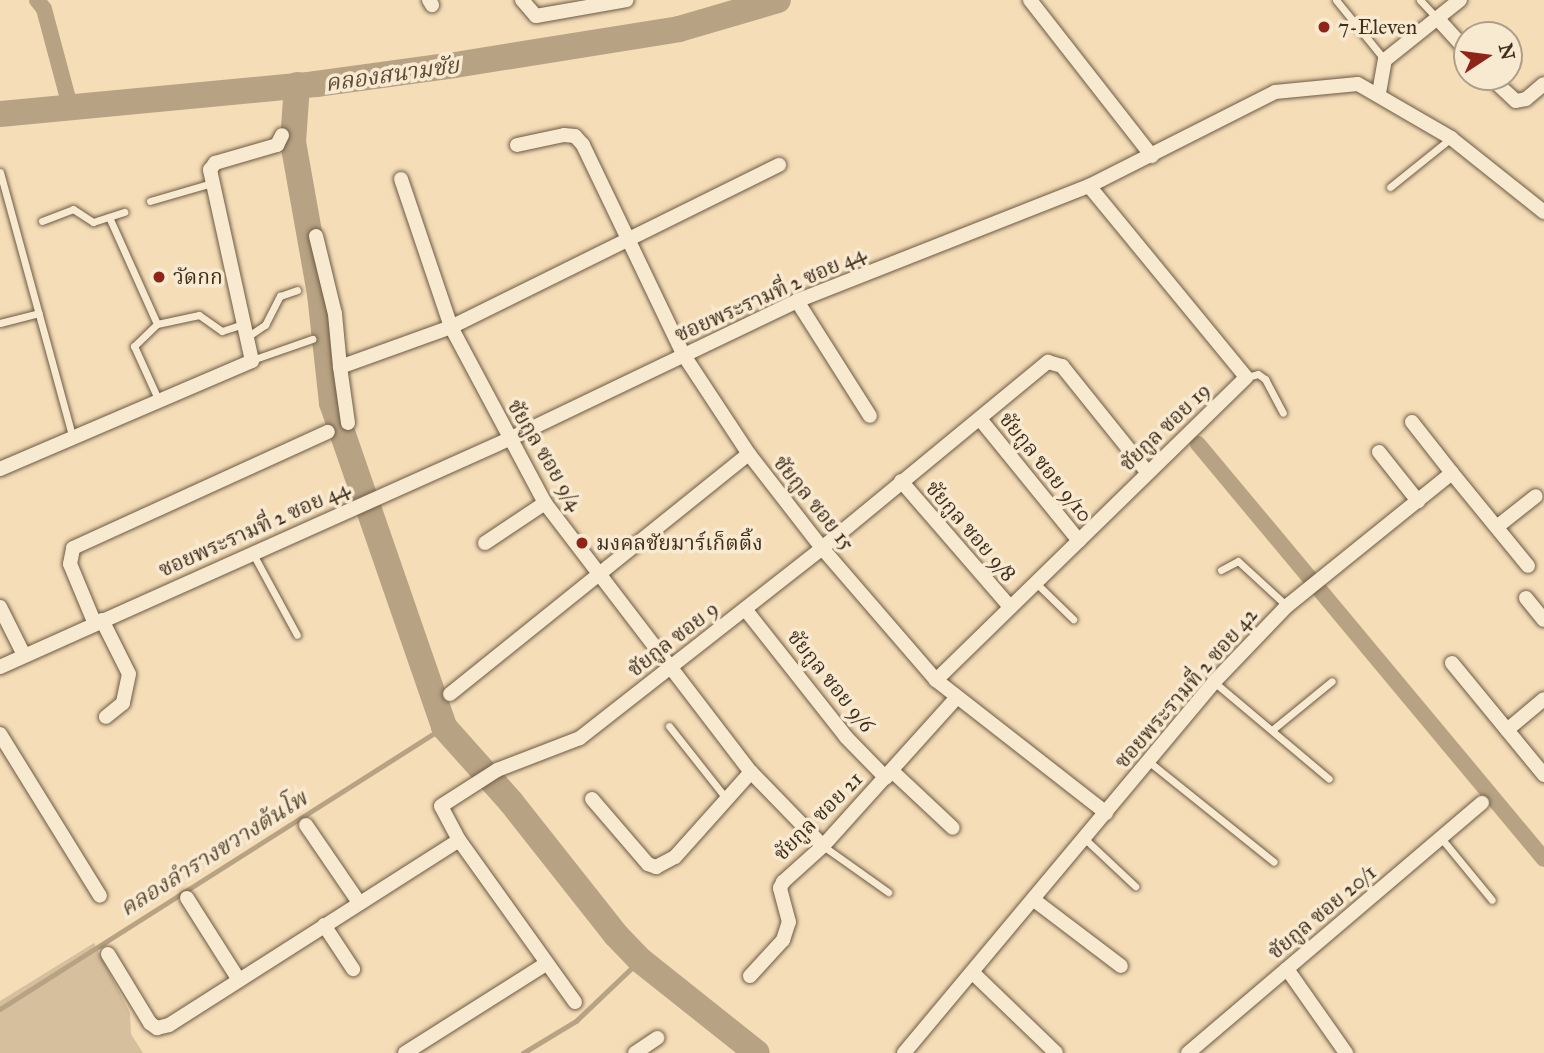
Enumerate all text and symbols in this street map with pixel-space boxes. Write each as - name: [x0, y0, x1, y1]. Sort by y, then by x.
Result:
- place label: 7-Eleven: [1338, 14, 1417, 40]
- marker: 7-Eleven: [1316, 19, 1332, 35]
- north arrow: [1453, 21, 1523, 91]
- text: N: [1494, 41, 1520, 62]
- water label: คลองสนามชัย: [323, 51, 461, 97]
- street label: ซอยพระรามที่ 2 ซอย 44: [671, 241, 869, 347]
- place label: วัดกก: [173, 264, 223, 290]
- marker: วัดกก: [151, 269, 167, 285]
- street label: ชัยกูล ซอย 19: [1114, 378, 1216, 476]
- street label: ชัยกูล ซอย 9/4: [502, 395, 588, 515]
- street label: ชัยกูล ซอย 9/10: [994, 407, 1098, 527]
- street label: ชัยกูล ซอย 15: [768, 451, 860, 555]
- street label: ซอยพระรามที่ 2 ซอย 44: [155, 476, 353, 582]
- street label: ชัยกูล ซอย 9/8: [921, 476, 1021, 586]
- place label: มงคลชัยมาร์เก็ตติ้ง: [596, 530, 763, 556]
- marker: มงคลชัยมาร์เก็ตติ้ง: [574, 535, 590, 551]
- street label: ชัยกูล ซอย 9: [623, 596, 723, 682]
- street label: ซอยพระรามที่ 2 ซอย 42: [1109, 602, 1263, 774]
- street label: ชัยกูล ซอย 9/6: [782, 625, 880, 737]
- street label: ชัยกูล ซอย 21: [768, 766, 868, 866]
- water label: คลองลำรางขวางต้นโพ: [114, 784, 312, 922]
- street label: ชัยกูล ซอย 20/1: [1263, 860, 1381, 964]

